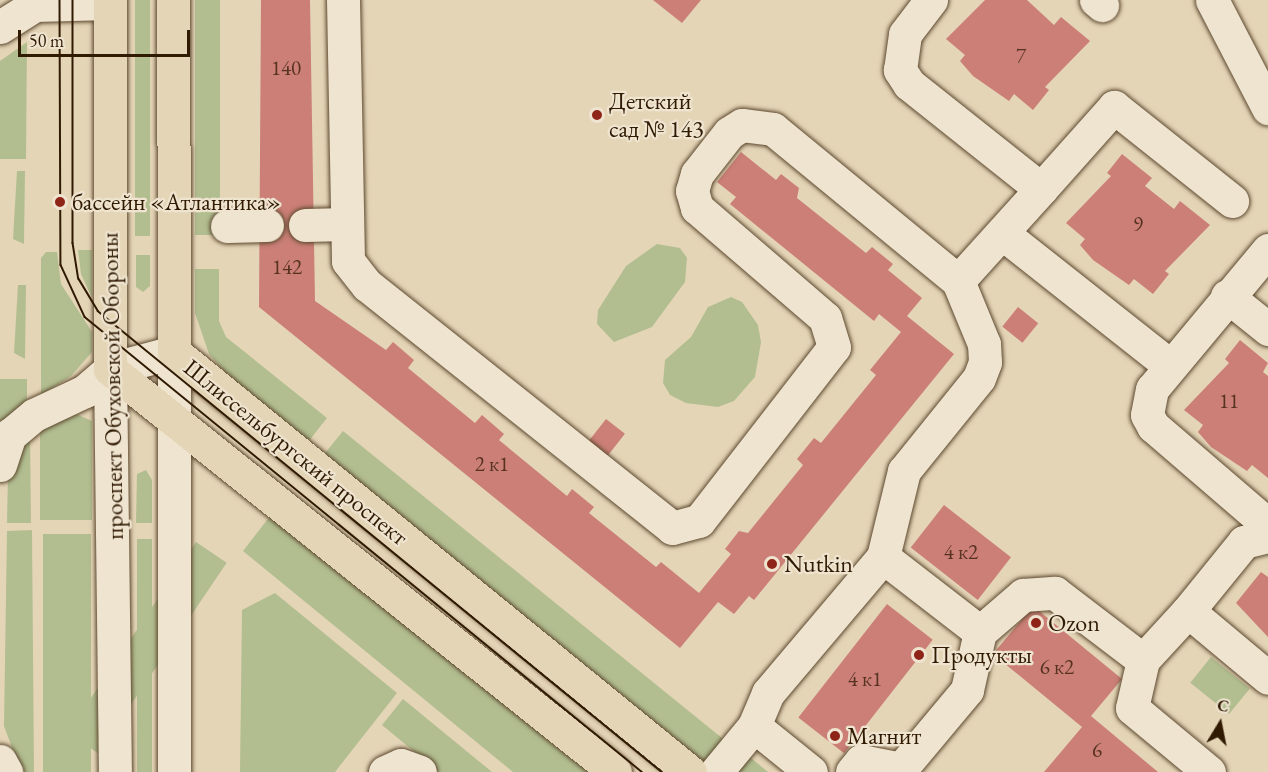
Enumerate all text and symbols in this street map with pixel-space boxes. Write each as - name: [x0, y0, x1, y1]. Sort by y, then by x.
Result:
- scale bar: [21, 18, 194, 56]
- text: 50 m: [29, 29, 64, 52]
- house number: 7: [1016, 43, 1026, 69]
- house number: 140: [271, 55, 301, 81]
- place label: Детский сад № 143: [609, 87, 704, 143]
- marker: Детский сад № 143: [590, 108, 604, 122]
- place label: бассейн «Атлантика»: [72, 188, 281, 216]
- marker: бассейн «Атлантика»: [53, 195, 67, 209]
- house number: 9: [1133, 211, 1143, 237]
- street label: проспект Обуховской Обороны: [95, 232, 129, 540]
- house number: 142: [272, 254, 302, 280]
- street label: Шлиссельбургский проспект: [178, 353, 414, 551]
- house number: 11: [1219, 388, 1239, 414]
- house number: 2 к1: [475, 451, 509, 477]
- house number: 4 к2: [944, 539, 978, 565]
- place label: Nutkin: [784, 550, 853, 578]
- marker: Nutkin: [765, 557, 779, 571]
- place label: Ozon: [1048, 609, 1100, 637]
- marker: Ozon: [1029, 616, 1043, 630]
- place label: Продукты: [931, 641, 1032, 669]
- marker: Продукты: [912, 648, 926, 662]
- house number: 6 к2: [1040, 654, 1074, 680]
- house number: 4 к1: [848, 666, 882, 692]
- north arrow: [1190, 694, 1250, 754]
- text: С: [1216, 694, 1231, 717]
- place label: Магнит: [847, 722, 921, 750]
- marker: Магнит: [828, 729, 842, 743]
- house number: 6: [1092, 737, 1102, 763]

